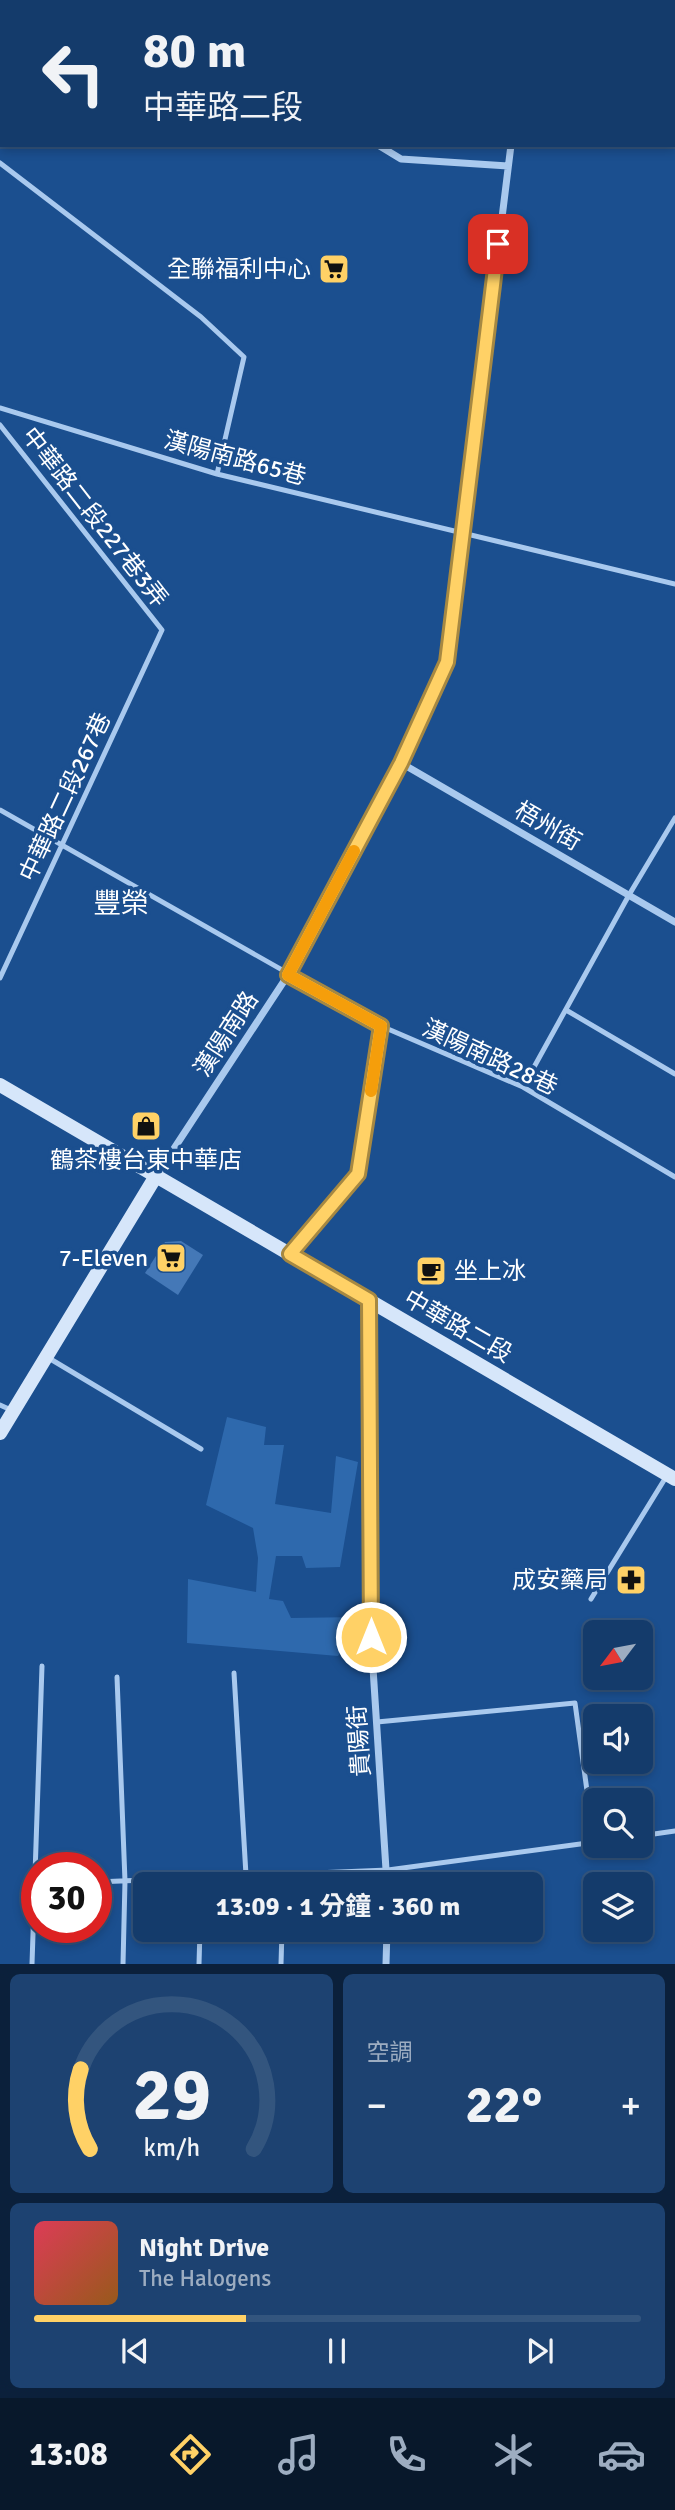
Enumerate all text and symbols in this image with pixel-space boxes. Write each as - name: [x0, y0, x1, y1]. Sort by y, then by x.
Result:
- text: 80 m: [143, 21, 246, 81]
- icon: left: [28, 28, 119, 119]
- text: 中華路二段: [143, 88, 303, 127]
- pin: [468, 214, 528, 274]
- icon: arrive: [479, 225, 517, 263]
- supermarket icon: 全聯福利中心: [317, 252, 351, 286]
- place label: 全聯福利中心: [167, 254, 311, 284]
- street label: 中華路二段227巷3弄: [16, 421, 174, 613]
- street label: 漢陽南路65巷: [161, 425, 309, 491]
- street label: 中華路二段267巷: [13, 708, 117, 886]
- street label: 梧州街: [509, 795, 587, 857]
- district label: 豐榮: [93, 887, 149, 921]
- street label: 漢陽南路: [187, 986, 265, 1082]
- street label: 漢陽南路28巷: [418, 1013, 562, 1101]
- shop icon: 鶴茶樓台東中華店: [129, 1109, 163, 1143]
- place label: 鶴茶樓台東中華店: [50, 1145, 242, 1175]
- supermarket icon: 7-Eleven: [154, 1241, 188, 1275]
- place label: 7-Eleven: [59, 1243, 148, 1273]
- cafe icon: 坐上冰: [414, 1254, 448, 1288]
- place label: 坐上冰: [454, 1256, 526, 1286]
- street label: 中華路二段: [399, 1283, 517, 1369]
- pharmacy icon: 成安藥局: [614, 1563, 648, 1597]
- place label: 成安藥局: [512, 1565, 608, 1595]
- position arrow: [334, 1600, 408, 1674]
- north arrow: [583, 1620, 653, 1690]
- map controls: [583, 1620, 653, 1942]
- street label: 貴陽街: [342, 1704, 376, 1778]
- button: sound: [583, 1704, 653, 1774]
- button: search: [583, 1788, 653, 1858]
- speed limit sign: 30: [21, 1852, 112, 1943]
- button: layers: [583, 1872, 653, 1942]
- text: 13:09 · 1 分鐘 · 360 m: [216, 1891, 460, 1923]
- text: 空調: [367, 2038, 413, 2067]
- text: 29: [132, 2052, 211, 2141]
- text: 22°: [465, 2073, 542, 2137]
- text: −: [367, 2082, 387, 2129]
- text: +: [620, 2082, 641, 2129]
- text: km/h: [143, 2132, 200, 2163]
- text: Night Drive: [139, 2232, 269, 2264]
- text: The Halogens: [139, 2264, 271, 2293]
- icon: previous: [116, 2332, 154, 2370]
- icon: pause: [318, 2332, 356, 2370]
- icon: next: [521, 2332, 559, 2370]
- icon: directions: [166, 2430, 215, 2479]
- icon: music: [274, 2430, 323, 2479]
- icon: phone: [382, 2430, 431, 2479]
- icon: climate: [489, 2430, 538, 2479]
- icon: car: [597, 2430, 646, 2479]
- text: 13:08: [29, 2435, 108, 2474]

